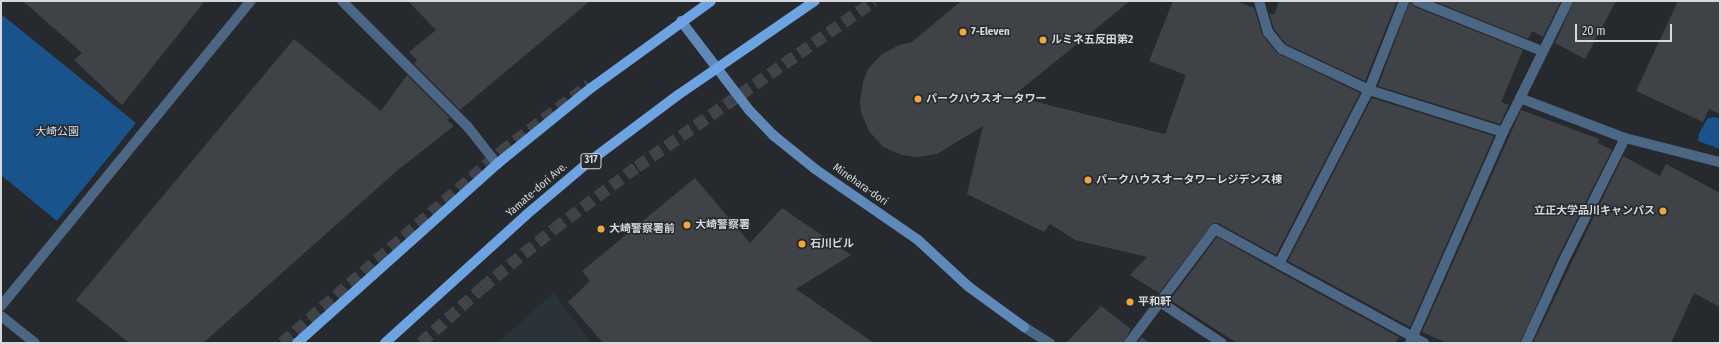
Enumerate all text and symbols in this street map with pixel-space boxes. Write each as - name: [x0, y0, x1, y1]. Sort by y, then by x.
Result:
- scale bar: [1577, 16, 1674, 42]
- text: 20 m: [1582, 24, 1606, 38]
- place label: 7-Eleven: [971, 25, 1010, 39]
- marker: 7-Eleven: [958, 27, 968, 37]
- place label: ルミネ五反田第2: [1051, 33, 1133, 47]
- marker: ルミネ五反田第2: [1038, 35, 1048, 45]
- place label: パークハウスオータワー: [926, 92, 1047, 106]
- marker: パークハウスオータワー: [913, 94, 923, 104]
- park label: 大崎公園: [35, 125, 79, 139]
- road number: 317: [580, 153, 602, 169]
- street label: Yamate-dori Ave.: [504, 160, 570, 220]
- street label: Minehara-dori: [830, 161, 890, 209]
- place label: パークハウスオータワーレジデンス棟: [1096, 173, 1283, 187]
- marker: パークハウスオータワーレジデンス棟: [1083, 175, 1093, 185]
- place label: 立正大学品川キャンパス: [1534, 204, 1655, 218]
- marker: 立正大学品川キャンパス: [1658, 206, 1668, 216]
- place label: 大崎警察署: [695, 218, 750, 232]
- marker: 大崎警察署: [682, 220, 692, 230]
- place label: 大崎警察署前: [609, 222, 675, 236]
- marker: 大崎警察署前: [596, 224, 606, 234]
- place label: 石川ビル: [810, 237, 854, 251]
- marker: 石川ビル: [797, 239, 807, 249]
- place label: 平和軒: [1138, 295, 1171, 309]
- marker: 平和軒: [1125, 297, 1135, 307]

